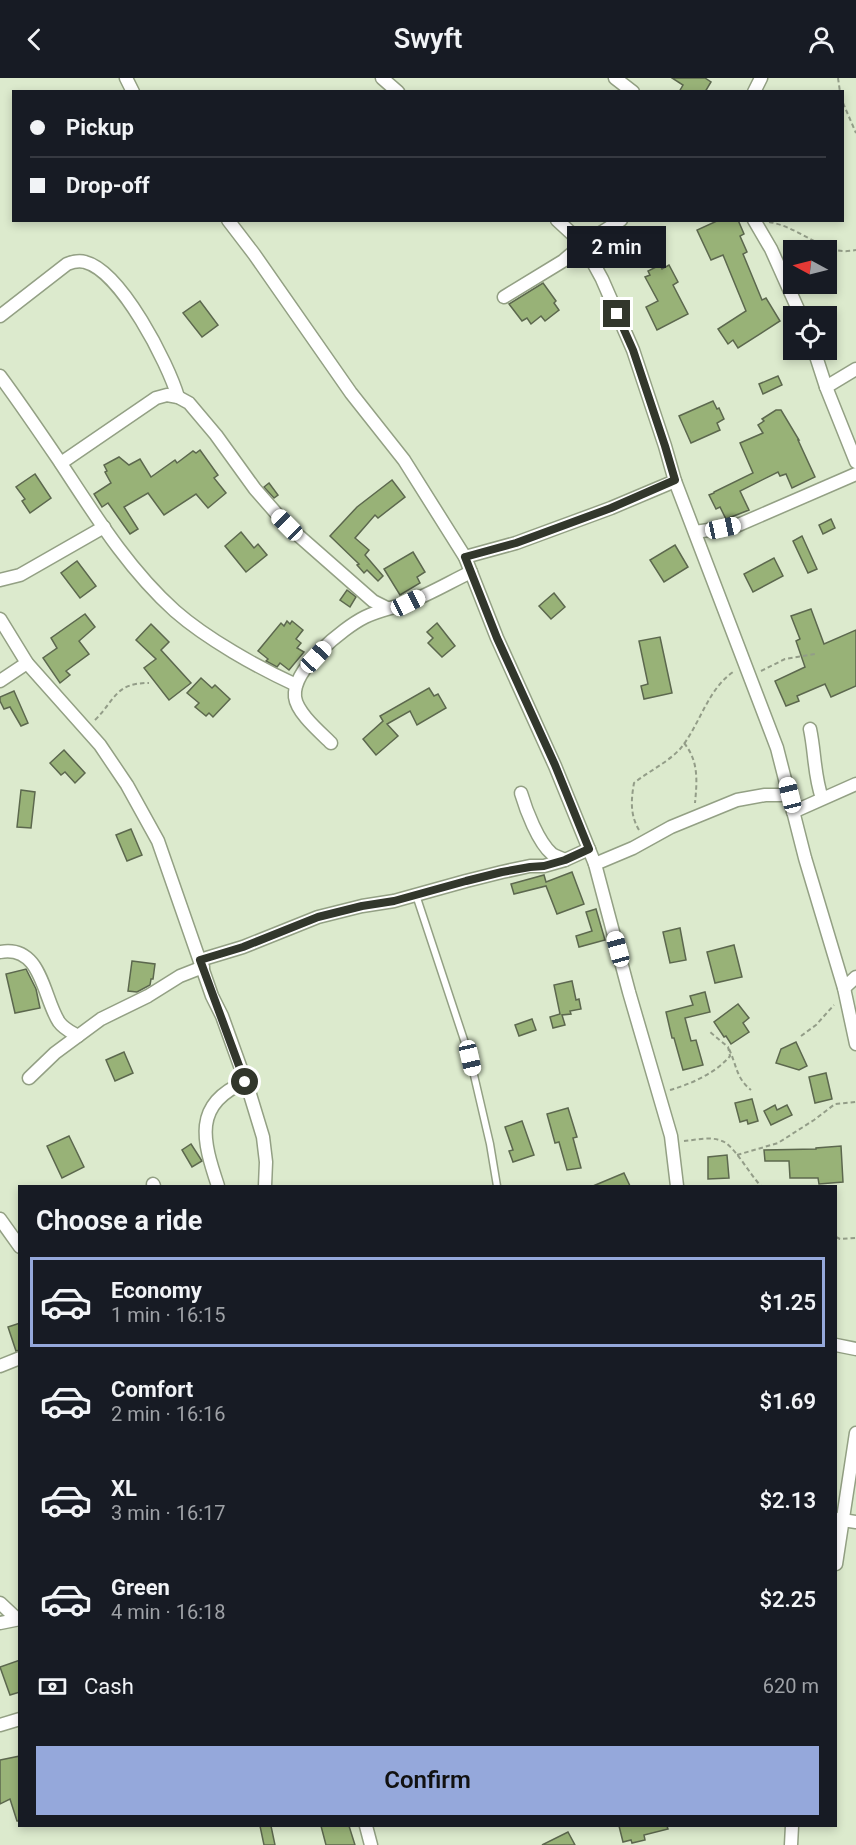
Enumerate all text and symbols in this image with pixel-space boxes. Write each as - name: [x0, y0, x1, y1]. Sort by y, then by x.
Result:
- icon: back: [18, 23, 51, 56]
- text: Swyft: [394, 23, 462, 55]
- icon: person: [805, 23, 838, 56]
- text: Pickup: [66, 115, 134, 140]
- text: Drop-off: [66, 173, 150, 198]
- callout: 2 min: [568, 227, 666, 269]
- text: 2 min: [591, 235, 642, 259]
- north arrow: [783, 240, 837, 294]
- map controls: [783, 240, 837, 360]
- route end: [603, 300, 630, 327]
- button: locate: [783, 306, 837, 360]
- car: [268, 506, 306, 544]
- car: [704, 515, 742, 541]
- car: [388, 587, 428, 619]
- car: [297, 638, 335, 676]
- car: [777, 775, 803, 815]
- car: [605, 929, 631, 969]
- car: [457, 1038, 483, 1078]
- route start: [231, 1068, 258, 1095]
- text: Choose a ride: [36, 1205, 202, 1237]
- icon: car: [39, 1275, 93, 1329]
- text: Economy: [111, 1278, 202, 1303]
- text: $1.25: [759, 1290, 816, 1315]
- text: 1 min · 16:15: [111, 1303, 226, 1327]
- icon: car: [39, 1374, 93, 1428]
- text: Comfort: [111, 1377, 193, 1402]
- text: $1.69: [759, 1389, 816, 1414]
- text: 2 min · 16:16: [111, 1402, 226, 1426]
- icon: car: [39, 1473, 93, 1527]
- text: XL: [111, 1476, 137, 1501]
- text: $2.13: [759, 1488, 816, 1513]
- text: 3 min · 16:17: [111, 1501, 226, 1525]
- icon: car: [39, 1572, 93, 1626]
- text: Green: [111, 1575, 170, 1600]
- text: $2.25: [759, 1587, 816, 1612]
- text: 4 min · 16:18: [111, 1600, 226, 1624]
- icon: cash: [36, 1670, 69, 1703]
- text: Cash: [84, 1674, 134, 1699]
- text: 620 m: [763, 1674, 819, 1698]
- button: Confirm: [36, 1746, 819, 1815]

